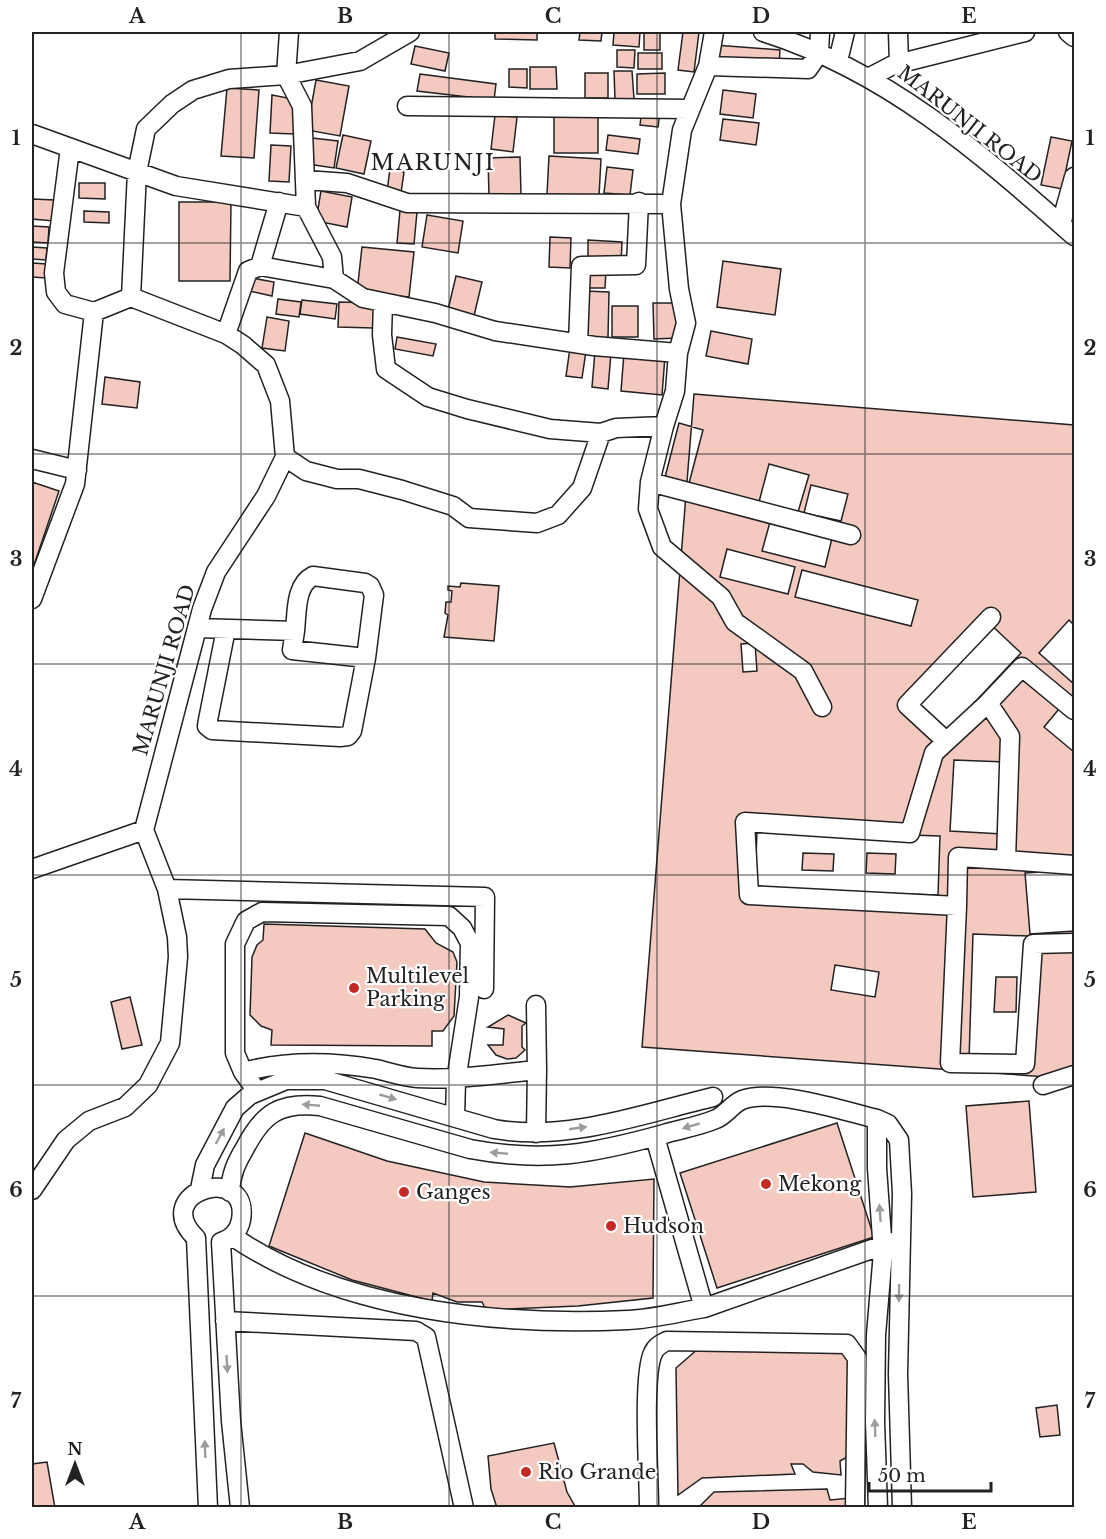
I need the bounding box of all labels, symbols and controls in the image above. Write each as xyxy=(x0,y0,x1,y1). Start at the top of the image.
text: A xyxy=(128,4,146,28)
text: B xyxy=(337,4,353,28)
text: C xyxy=(545,4,561,28)
text: D xyxy=(752,4,770,28)
text: E xyxy=(961,4,977,28)
street label: MARUNJI ROAD xyxy=(893,60,1047,188)
text: 1 xyxy=(12,126,21,150)
text: 1 xyxy=(1086,126,1095,150)
district label: MARUNJI xyxy=(371,149,495,176)
text: 2 xyxy=(9,336,23,360)
text: 2 xyxy=(1083,336,1097,360)
text: 3 xyxy=(10,547,22,571)
text: 3 xyxy=(1084,547,1096,571)
street label: MARUNJI ROAD xyxy=(128,582,200,758)
text: 4 xyxy=(9,757,23,781)
text: 4 xyxy=(1083,757,1097,781)
place label: Multilevel Parking xyxy=(366,964,469,1011)
text: 5 xyxy=(10,968,22,992)
text: 5 xyxy=(1084,968,1096,992)
marker: Multilevel Parking xyxy=(347,981,361,995)
one-way arrow xyxy=(379,1093,397,1103)
one-way arrow xyxy=(301,1101,320,1110)
one-way arrow xyxy=(681,1122,700,1132)
one-way arrow xyxy=(568,1124,587,1133)
one-way arrow xyxy=(215,1127,225,1144)
one-way arrow xyxy=(490,1148,509,1158)
place label: Mekong xyxy=(778,1172,862,1196)
marker: Mekong xyxy=(759,1177,773,1191)
text: 6 xyxy=(9,1178,23,1202)
text: 6 xyxy=(1083,1178,1097,1202)
place label: Ganges xyxy=(416,1180,491,1204)
marker: Ganges xyxy=(397,1185,411,1199)
one-way arrow xyxy=(875,1203,885,1222)
place label: Hudson xyxy=(623,1214,704,1238)
marker: Hudson xyxy=(604,1219,618,1233)
one-way arrow xyxy=(894,1284,904,1303)
one-way arrow xyxy=(223,1354,232,1373)
text: 7 xyxy=(11,1389,22,1413)
text: 7 xyxy=(1085,1389,1096,1413)
one-way arrow xyxy=(870,1419,880,1438)
north arrow xyxy=(45,1434,105,1494)
text: N xyxy=(67,1439,83,1459)
one-way arrow xyxy=(201,1440,210,1459)
scale bar xyxy=(869,1455,990,1493)
place label: Rio Grande xyxy=(538,1460,656,1484)
marker: Rio Grande xyxy=(519,1465,533,1479)
text: 50 m xyxy=(878,1465,926,1487)
text: A xyxy=(128,1510,146,1534)
text: B xyxy=(337,1510,353,1534)
text: C xyxy=(545,1510,561,1534)
text: D xyxy=(752,1510,770,1534)
text: E xyxy=(961,1510,977,1534)

